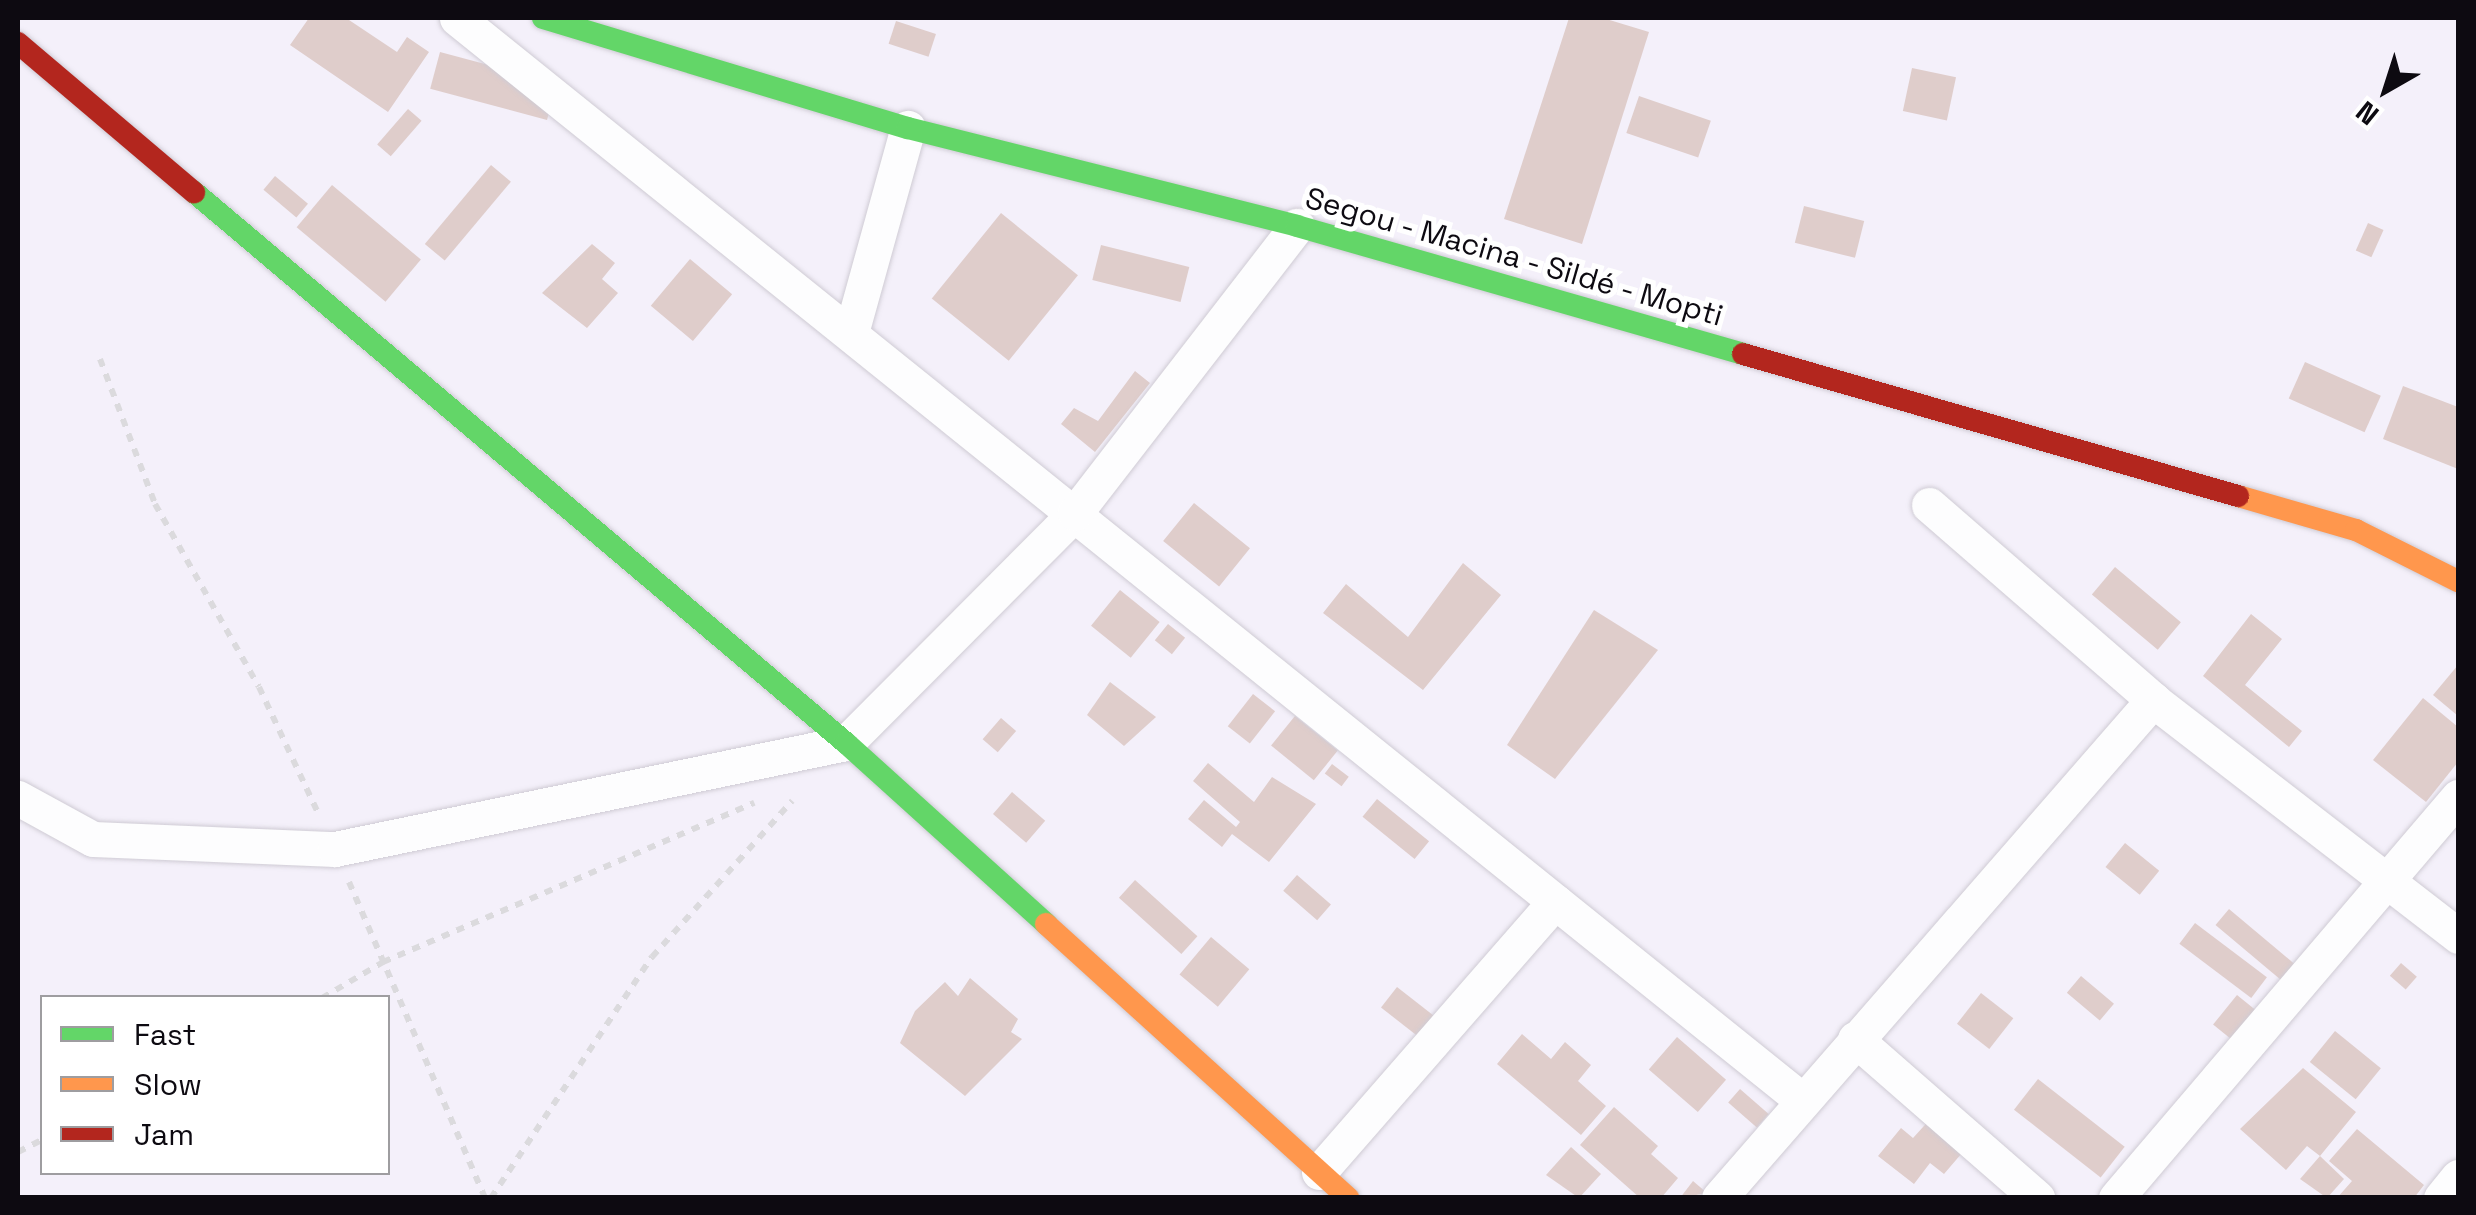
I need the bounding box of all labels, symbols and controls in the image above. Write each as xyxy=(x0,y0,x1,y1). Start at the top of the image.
north arrow xyxy=(2336,40,2436,140)
text: N xyxy=(2349,93,2386,133)
street label: Segou - Macina - Sildé - Mopti xyxy=(1299,179,1729,335)
legend xyxy=(40,995,390,1175)
text: Fast xyxy=(134,1015,196,1054)
text: Slow xyxy=(134,1065,202,1104)
text: Jam xyxy=(134,1115,194,1154)

